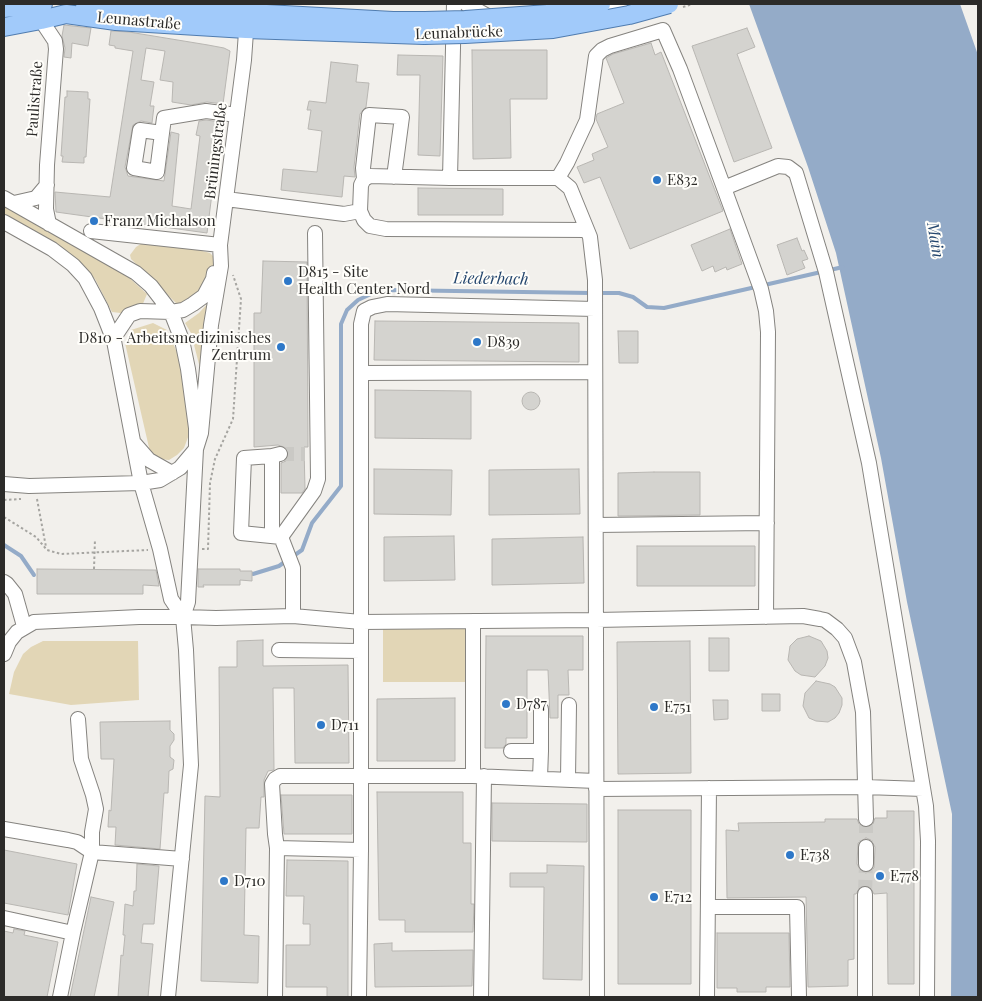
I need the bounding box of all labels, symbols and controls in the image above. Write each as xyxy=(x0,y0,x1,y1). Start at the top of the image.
street label: Leunastraße xyxy=(96,8,182,34)
street label: Leunabrücke xyxy=(415,22,503,44)
street label: Paulistraße xyxy=(23,60,47,138)
street label: Brüningstraße xyxy=(201,102,231,200)
place label: E832 xyxy=(667,171,698,189)
marker: E832 xyxy=(651,174,663,186)
place label: Franz Michalson xyxy=(104,212,216,230)
marker: Franz Michalson xyxy=(88,215,100,227)
water label: Main xyxy=(922,221,948,259)
place label: D815 - Site Health Center Nord xyxy=(298,263,430,298)
water label: Liederbach xyxy=(453,269,529,289)
marker: D815 - Site Health Center Nord xyxy=(282,275,294,287)
place label: D810 - Arbeitsmedizinisches Zentrum xyxy=(79,329,271,364)
place label: D839 xyxy=(487,333,520,351)
marker: D839 xyxy=(471,336,483,348)
marker: D810 - Arbeitsmedizinisches Zentrum xyxy=(275,341,287,353)
place label: D787 xyxy=(516,695,547,713)
marker: D787 xyxy=(500,698,512,710)
place label: E751 xyxy=(664,698,691,716)
marker: E751 xyxy=(648,701,660,713)
place label: D711 xyxy=(331,716,359,734)
marker: D711 xyxy=(315,719,327,731)
place label: E738 xyxy=(800,846,830,864)
marker: E738 xyxy=(784,849,796,861)
place label: E778 xyxy=(890,867,919,885)
marker: E778 xyxy=(874,870,886,882)
place label: D710 xyxy=(234,872,265,890)
marker: D710 xyxy=(218,875,230,887)
place label: E712 xyxy=(664,888,692,906)
marker: E712 xyxy=(648,891,660,903)

